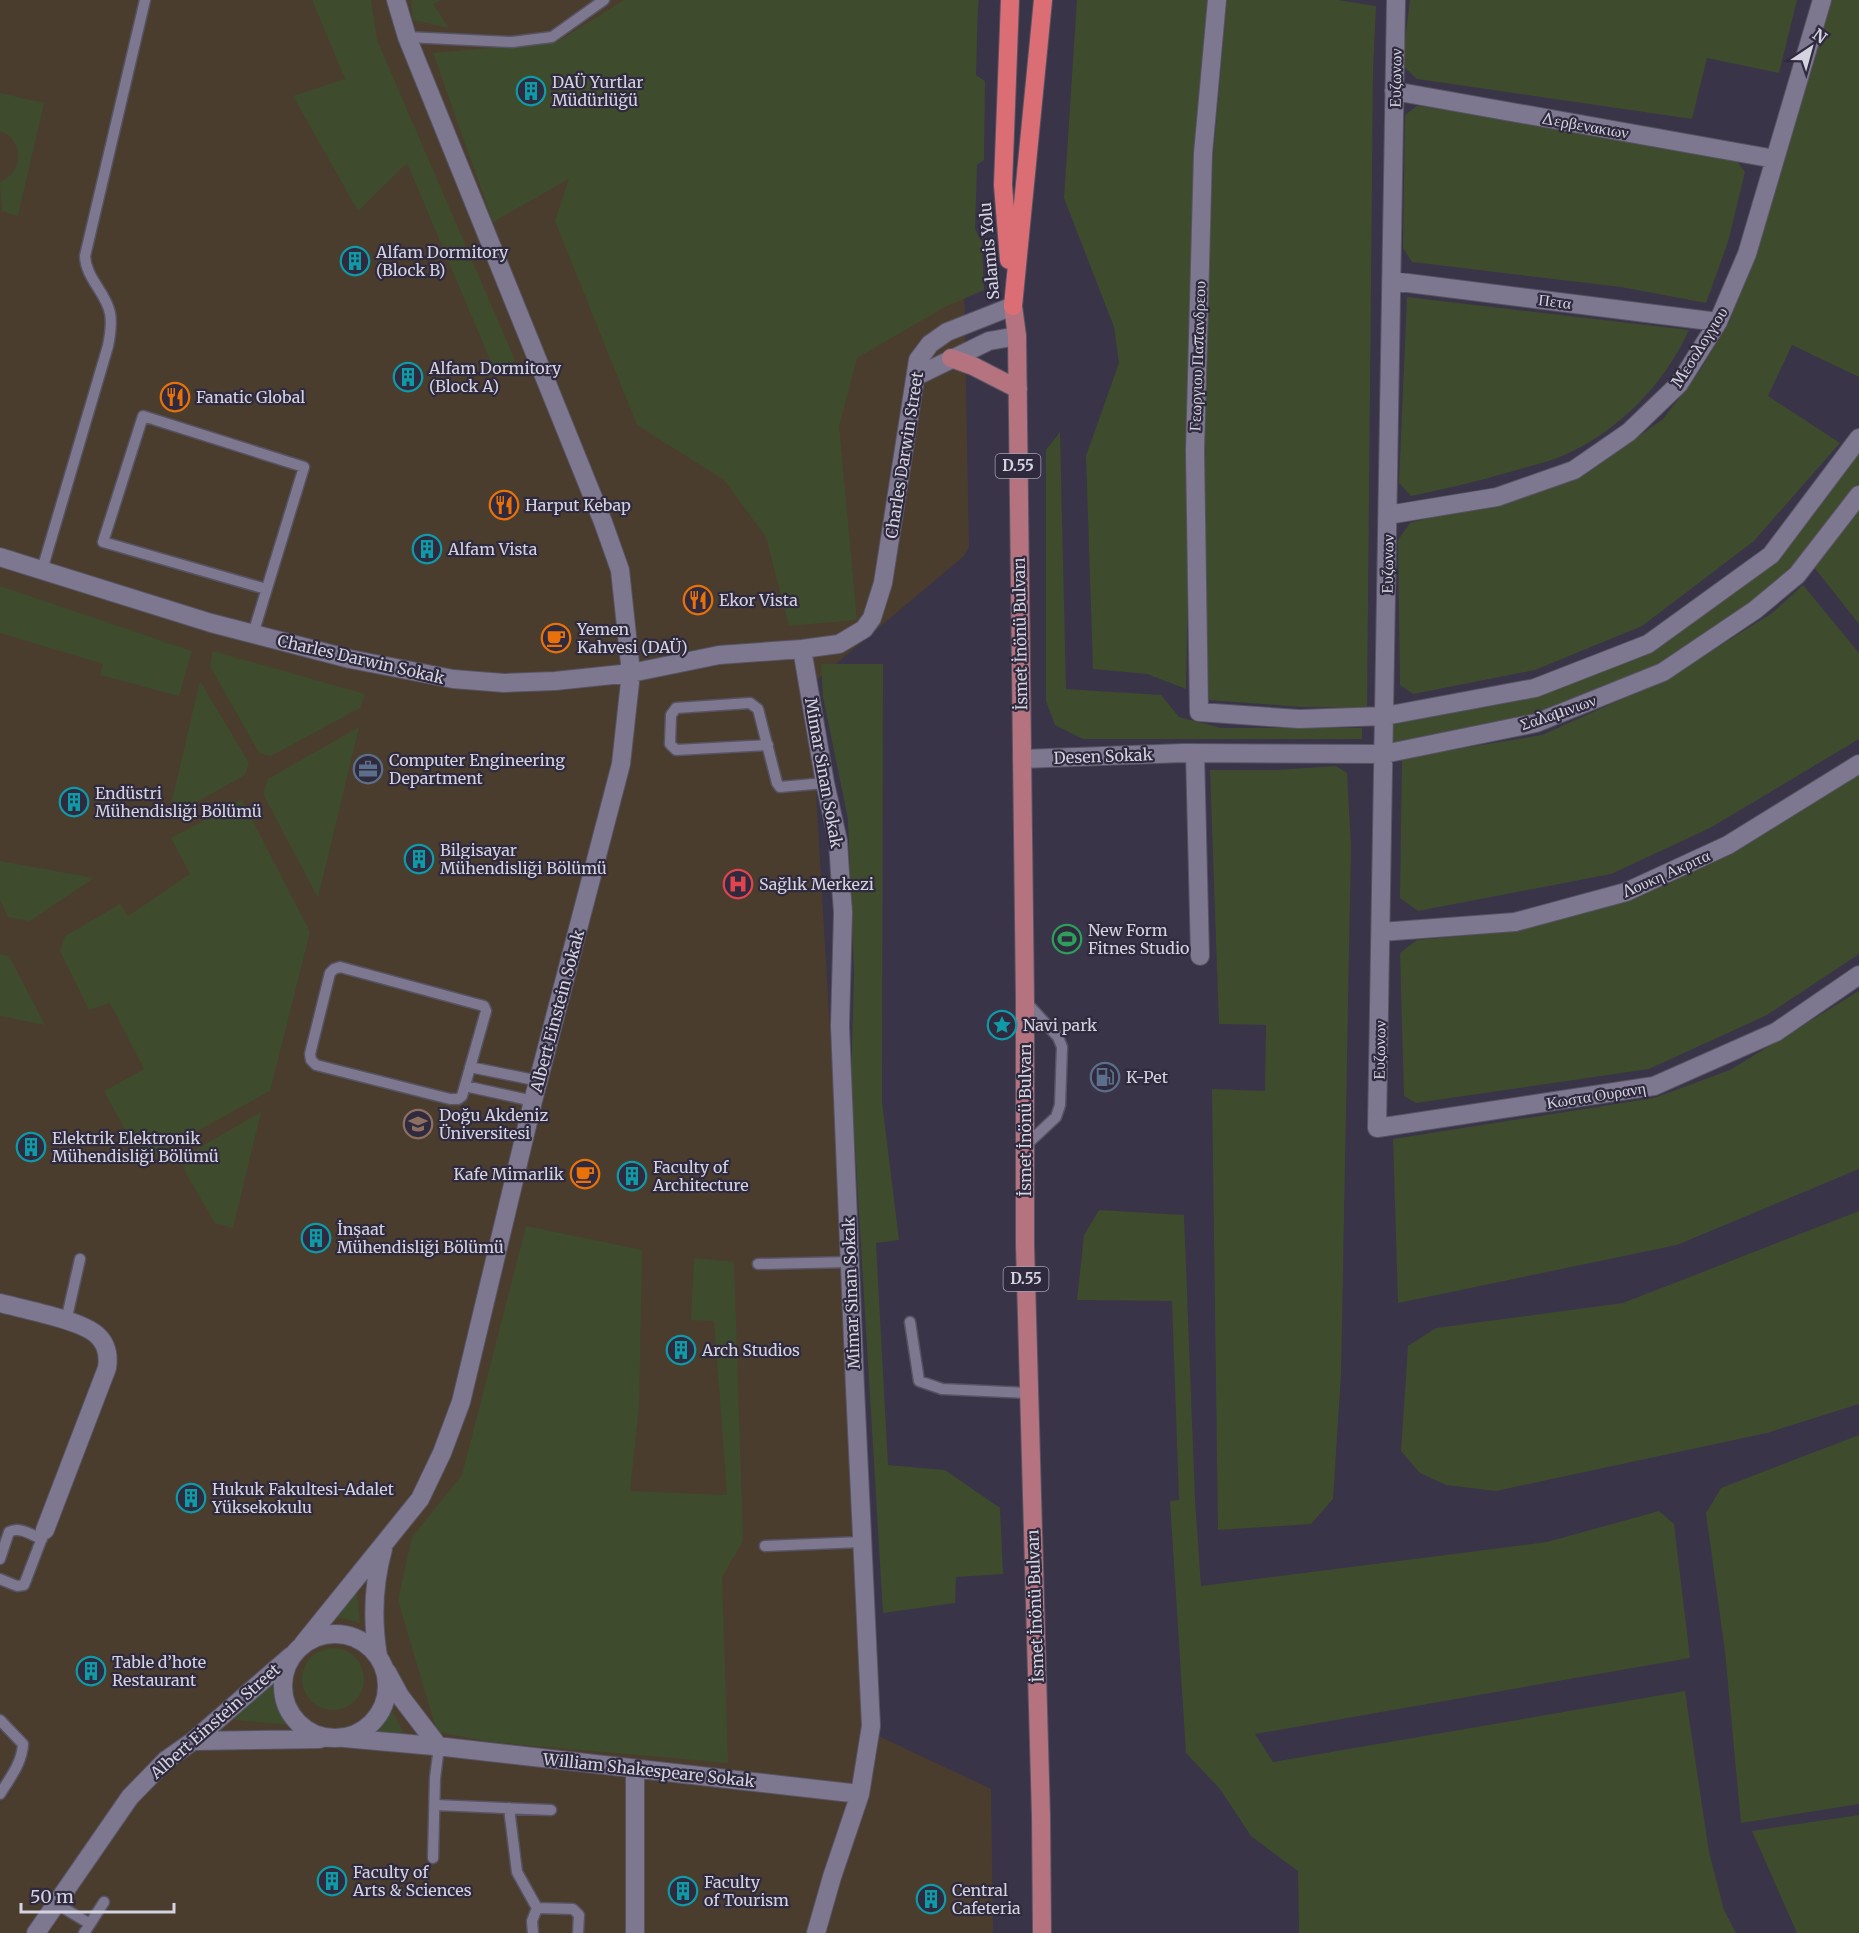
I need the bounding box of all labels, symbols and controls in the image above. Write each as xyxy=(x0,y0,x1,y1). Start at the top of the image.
north arrow xyxy=(1781,18,1841,78)
text: N xyxy=(1809,24,1831,48)
street label: Ευζωνων xyxy=(1384,48,1406,108)
place label: DAÜ Yurtlar Müdürlüğü xyxy=(552,72,643,110)
building icon: DAÜ Yurtlar Müdürlüğü xyxy=(515,75,547,107)
street label: Δερβενακιων xyxy=(1539,107,1631,143)
street label: Salamis Yolu xyxy=(975,201,1003,301)
place label: Alfam Dormitory (Block B) xyxy=(375,242,509,280)
building icon: Alfam Dormitory (Block B) xyxy=(339,245,371,277)
street label: Γεωργιου Παπανδρεου xyxy=(1184,280,1210,432)
street label: Πετα xyxy=(1537,289,1573,313)
street label: Μεσολογγιου xyxy=(1666,303,1732,391)
place label: Alfam Dormitory (Block A) xyxy=(428,358,562,396)
building icon: Alfam Dormitory (Block A) xyxy=(392,361,424,393)
street label: Charles Darwin Street xyxy=(881,369,927,540)
restaurant icon: Fanatic Global xyxy=(159,381,191,413)
place label: Fanatic Global xyxy=(196,387,305,407)
road number: D.55 xyxy=(996,454,1040,478)
restaurant icon: Harput Kebap xyxy=(488,489,520,521)
place label: Harput Kebap xyxy=(525,495,631,515)
building icon: Alfam Vista xyxy=(411,533,443,565)
street label: Ευζωνων xyxy=(1376,534,1398,594)
place label: Alfam Vista xyxy=(447,539,538,559)
street label: İsmet İnönü Bulvarı xyxy=(1009,557,1031,711)
restaurant icon: Ekor Vista xyxy=(682,584,714,616)
place label: Ekor Vista xyxy=(719,590,798,610)
place label: Yemen Kahvesi (DAÜ) xyxy=(576,619,688,657)
cafe icon: Yemen Kahvesi (DAÜ) xyxy=(540,622,572,654)
street label: Charles Darwin Sokak xyxy=(276,630,447,688)
street label: Σαλαμινιων xyxy=(1517,690,1599,734)
street label: Mimar Sinan Sokak xyxy=(801,696,847,850)
street label: Desen Sokak xyxy=(1053,744,1154,768)
place label: Computer Engineering Department xyxy=(389,750,565,788)
office icon: Computer Engineering Department xyxy=(352,753,384,785)
place label: Endüstri Mühendisliği Bölümü xyxy=(95,783,262,821)
building icon: Endüstri Mühendisliği Bölümü xyxy=(58,786,90,818)
place label: Bilgisayar Mühendisliği Bölümü xyxy=(440,840,607,878)
building icon: Bilgisayar Mühendisliği Bölümü xyxy=(403,843,435,875)
street label: Λουκη Ακριτα xyxy=(1618,845,1713,902)
hospital icon: Sağlık Merkezi xyxy=(722,868,754,900)
place label: Sağlık Merkezi xyxy=(759,874,874,894)
place label: New Form Fitnes Studio xyxy=(1088,920,1189,958)
sports icon: New Form Fitnes Studio xyxy=(1051,923,1083,955)
street label: Albert Einstein Sokak xyxy=(525,927,589,1095)
place icon: Navi park xyxy=(986,1009,1018,1041)
place label: Navi park xyxy=(1023,1015,1098,1035)
street label: Ευζωνων xyxy=(1368,1020,1390,1080)
street label: İsmet İnönü Bulvarı xyxy=(1015,1044,1035,1196)
fuel station icon: K-Pet xyxy=(1089,1061,1121,1093)
place label: K-Pet xyxy=(1126,1067,1169,1087)
street label: Κωστα Ουρανη xyxy=(1545,1077,1647,1113)
place label: Doğu Akdeniz Üniversitesi xyxy=(439,1105,548,1143)
school or university icon: Doğu Akdeniz Üniversitesi xyxy=(402,1108,434,1140)
place label: Elektrik Elektronik Mühendisliği Bölümü xyxy=(52,1128,219,1166)
building icon: Elektrik Elektronik Mühendisliği Bölümü xyxy=(15,1131,47,1163)
place label: Faculty of Architecture xyxy=(652,1157,749,1195)
cafe icon: Kafe Mimarlik xyxy=(569,1158,601,1190)
building icon: Faculty of Architecture xyxy=(616,1160,648,1192)
place label: Kafe Mimarlik xyxy=(453,1164,565,1184)
street label: Mimar Sinan Sokak xyxy=(838,1216,864,1369)
place label: İnşaat Mühendisliği Bölümü xyxy=(337,1219,504,1257)
building icon: İnşaat Mühendisliği Bölümü xyxy=(300,1222,332,1254)
road number: D.55 xyxy=(1004,1267,1048,1291)
building icon: Arch Studios xyxy=(665,1334,697,1366)
place label: Arch Studios xyxy=(701,1340,800,1360)
place label: Hukuk Fakultesi-Adalet Yüksekokulu xyxy=(211,1479,395,1517)
building icon: Hukuk Fakultesi-Adalet Yüksekokulu xyxy=(175,1482,207,1514)
street label: İsmet İnönü Bulvarı xyxy=(1022,1529,1048,1683)
place label: Table d’hote Restaurant xyxy=(112,1652,206,1690)
building icon: Table d’hote Restaurant xyxy=(75,1655,107,1687)
street label: Albert Einstein Street xyxy=(145,1659,285,1783)
street label: William Shakespeare Sokak xyxy=(541,1749,757,1791)
place label: Faculty of Arts & Sciences xyxy=(352,1862,472,1900)
building icon: Faculty of Arts & Sciences xyxy=(316,1865,348,1897)
place label: Faculty of Tourism xyxy=(704,1872,789,1910)
building icon: Faculty of Tourism xyxy=(667,1875,699,1907)
scale bar xyxy=(21,1876,174,1914)
place label: Central Cafeteria xyxy=(952,1880,1021,1918)
building icon: Central Cafeteria xyxy=(915,1883,947,1915)
text: 50 m xyxy=(30,1885,74,1908)

